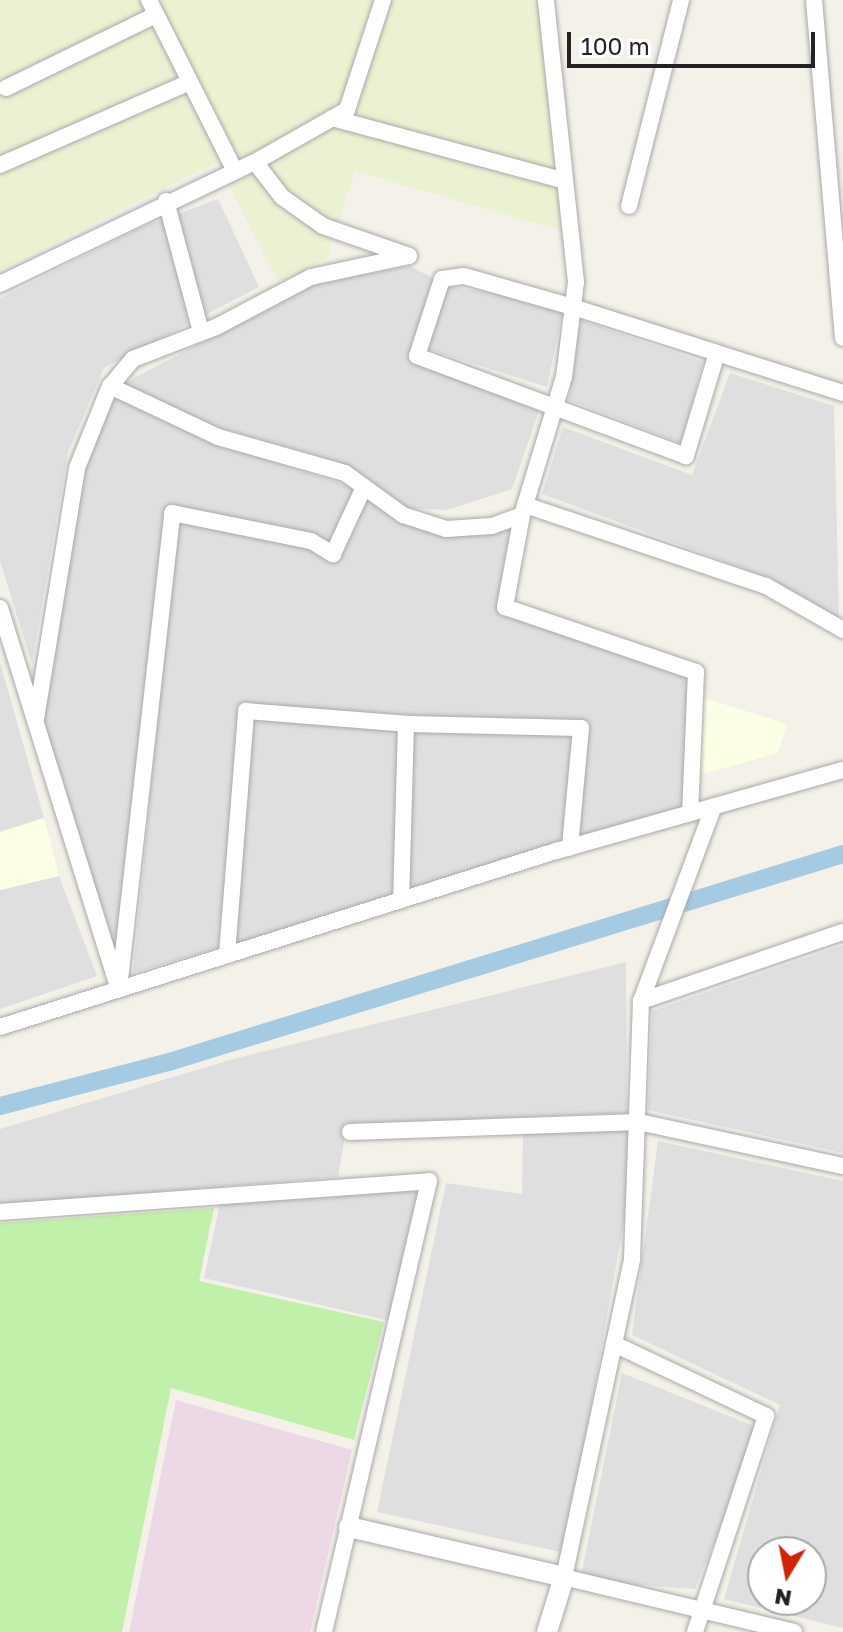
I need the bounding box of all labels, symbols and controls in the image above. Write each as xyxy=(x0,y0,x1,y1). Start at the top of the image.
scale bar xyxy=(571,16,819,66)
text: 100 m xyxy=(581,31,650,60)
north arrow xyxy=(747,1536,827,1616)
text: N xyxy=(773,1583,794,1613)

